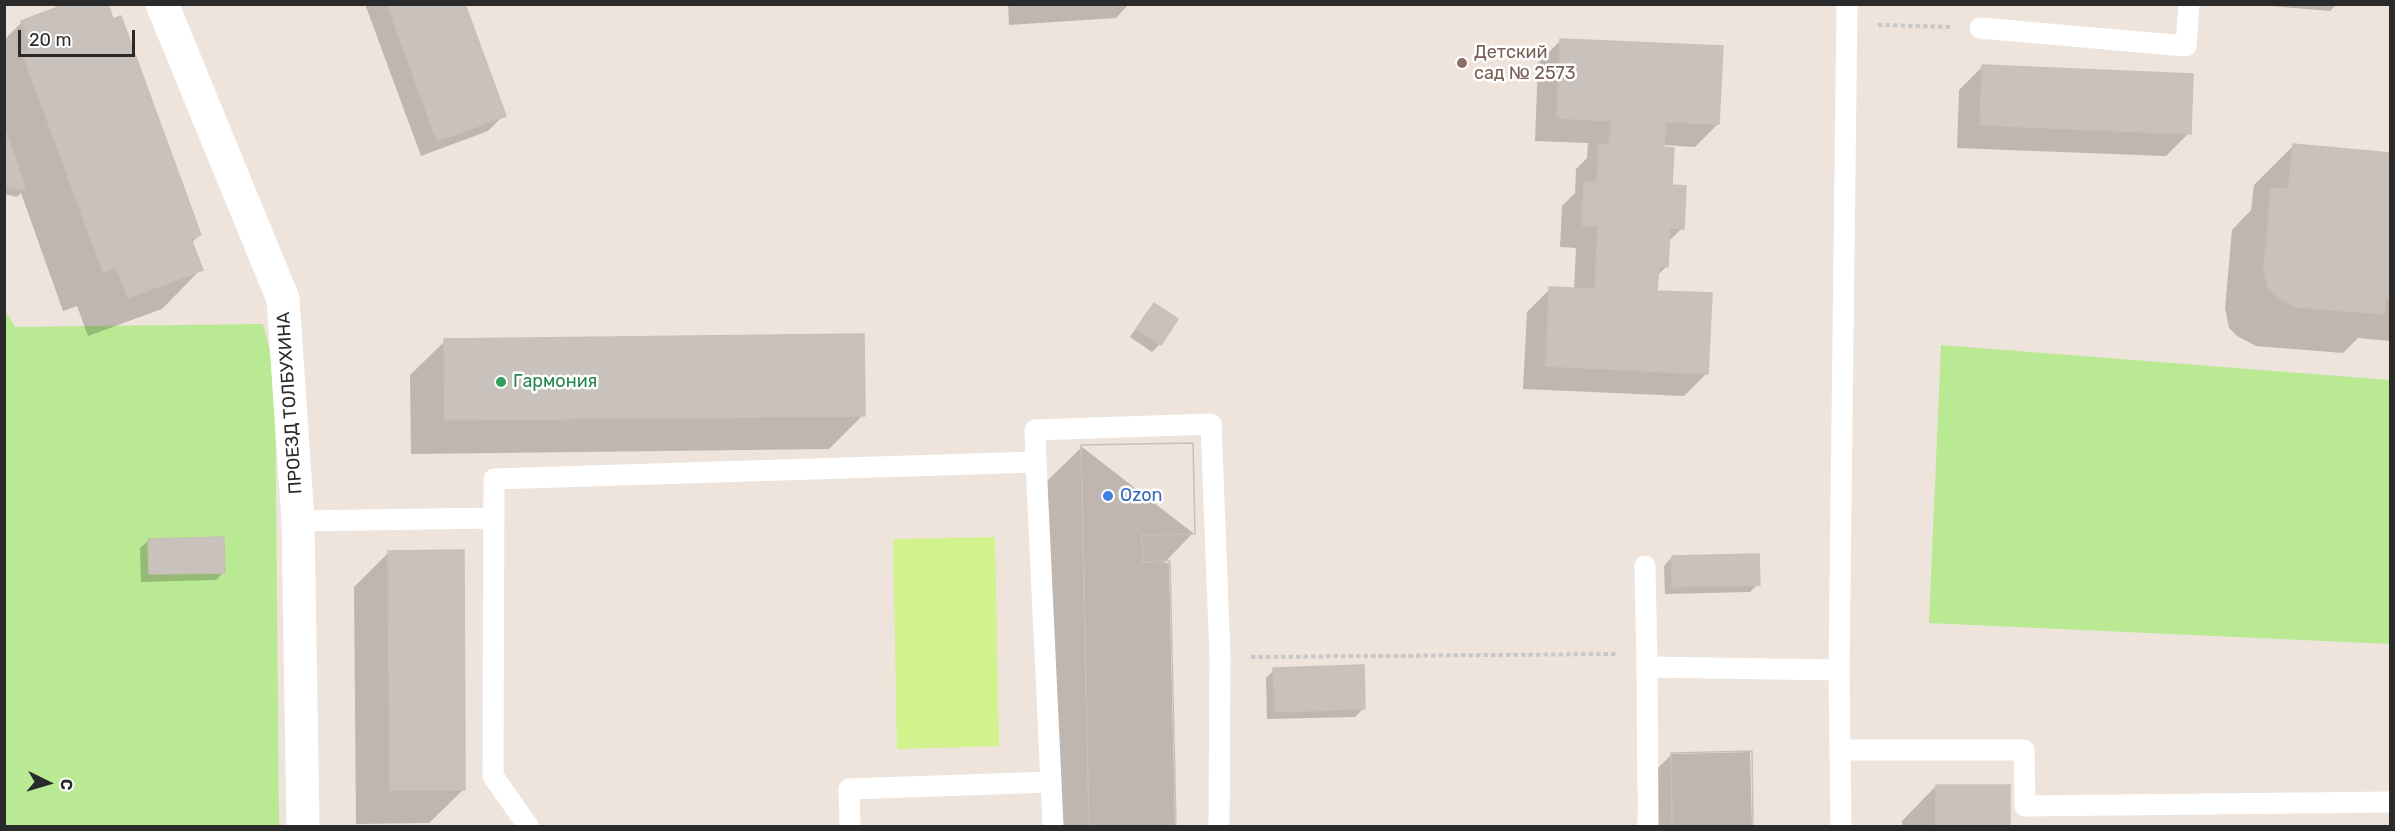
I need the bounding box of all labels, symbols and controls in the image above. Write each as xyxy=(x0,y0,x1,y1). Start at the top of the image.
scale bar xyxy=(21,18,138,56)
text: 20 m xyxy=(29,29,71,51)
place label: Детский сад № 2573 xyxy=(1474,42,1576,84)
marker: Детский сад № 2573 xyxy=(1455,56,1469,70)
street label: ПРОЕЗД ТОЛБУХИНА xyxy=(273,311,307,495)
place label: Гармония xyxy=(513,371,597,393)
marker: Гармония xyxy=(494,375,508,389)
place label: Ozon xyxy=(1120,485,1162,507)
marker: Ozon xyxy=(1101,489,1115,503)
north arrow xyxy=(18,753,78,813)
text: С xyxy=(56,778,76,791)

